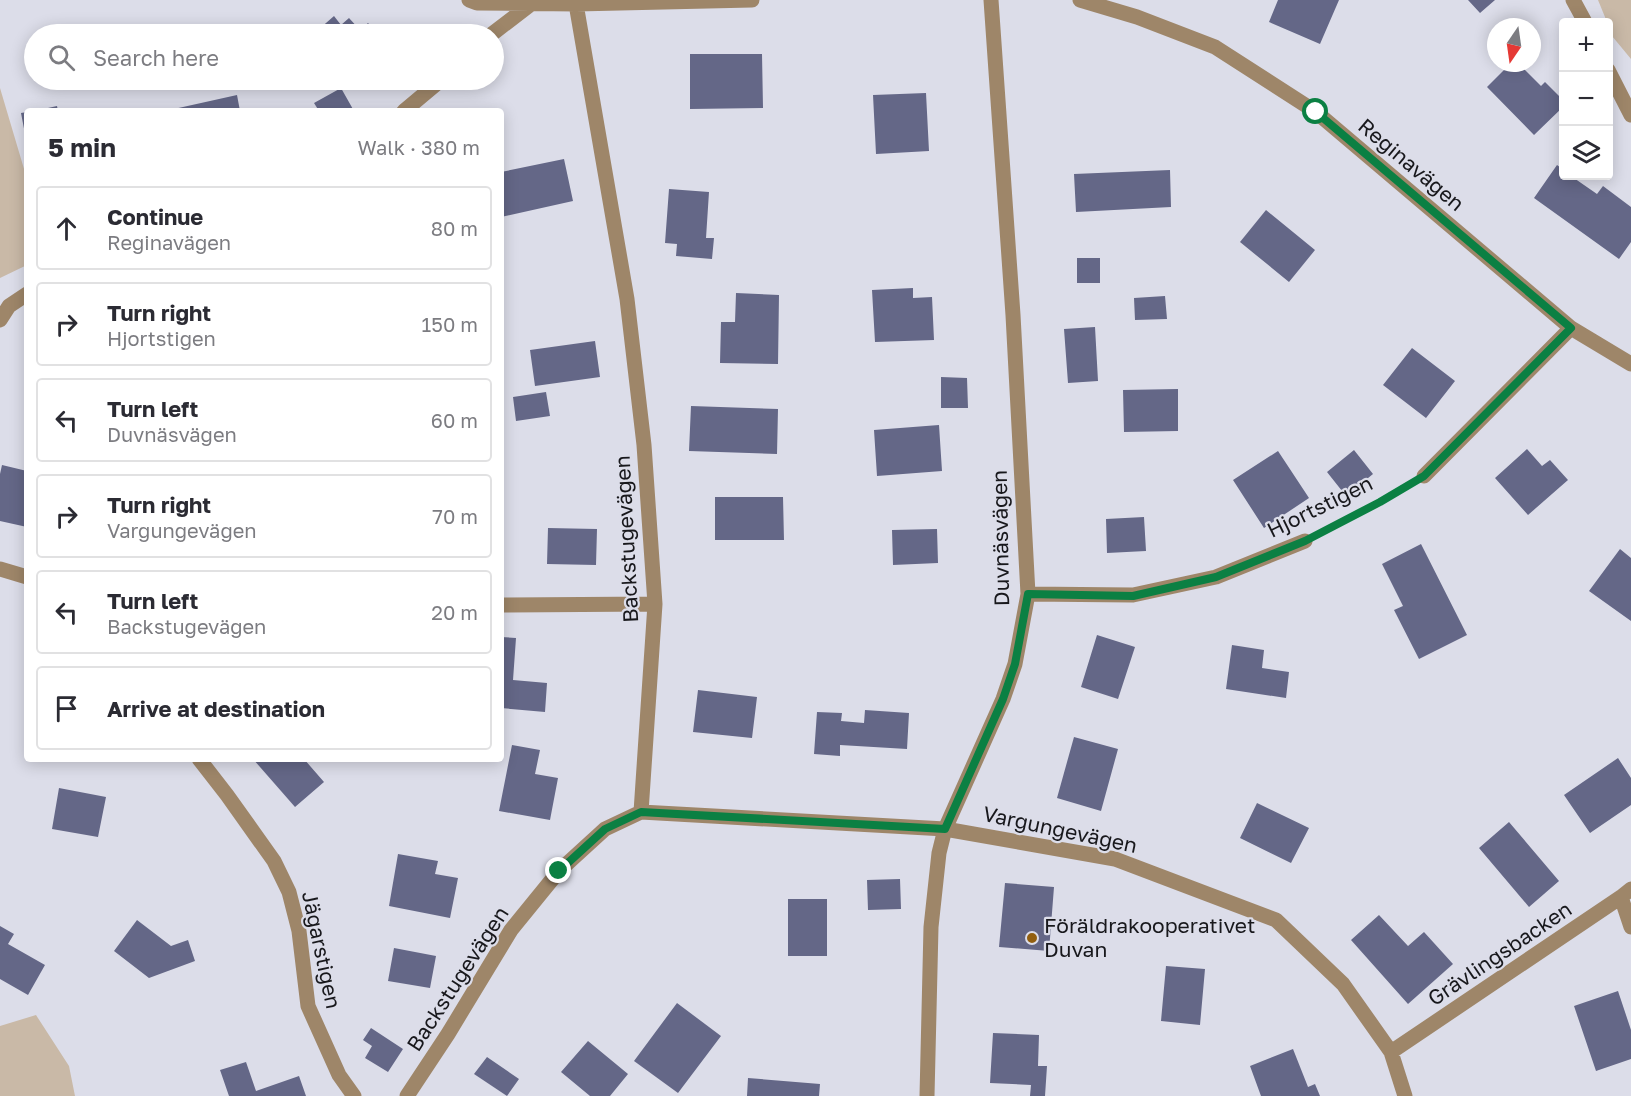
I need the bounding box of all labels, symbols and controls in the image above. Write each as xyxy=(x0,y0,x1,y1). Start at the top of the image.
north arrow xyxy=(1487,18,1541,72)
map controls xyxy=(1559,18,1613,180)
button: + xyxy=(1559,18,1613,72)
search box xyxy=(24,24,504,90)
icon: search xyxy=(45,41,78,74)
text: Search here xyxy=(93,44,219,71)
button: − xyxy=(1559,72,1613,126)
route start xyxy=(1302,98,1328,124)
street label: Reginavägen xyxy=(1353,112,1470,216)
button: layers xyxy=(1559,126,1613,180)
text: 5 min xyxy=(48,132,116,163)
text: Walk · 380 m xyxy=(358,135,480,159)
text: Continue xyxy=(107,203,203,230)
icon: ahead xyxy=(50,212,83,245)
text: 80 m xyxy=(431,216,478,240)
text: Reginavägen xyxy=(107,230,231,254)
text: Turn right xyxy=(107,299,211,326)
icon: right xyxy=(50,308,83,341)
text: 150 m xyxy=(422,312,478,336)
text: Hjortstigen xyxy=(107,326,216,350)
text: Turn left xyxy=(107,395,198,422)
icon: left xyxy=(50,404,83,437)
text: 60 m xyxy=(431,408,478,432)
text: Duvnäsvägen xyxy=(107,422,237,446)
street label: Backstugevägen xyxy=(609,455,643,623)
street label: Hjortstigen xyxy=(1262,469,1377,543)
street label: Duvnäsvägen xyxy=(986,470,1014,606)
text: Turn right xyxy=(107,491,211,518)
icon: right xyxy=(50,500,83,533)
text: 70 m xyxy=(432,504,478,528)
text: Vargungevägen xyxy=(107,518,257,542)
text: Turn left xyxy=(107,587,198,614)
icon: left xyxy=(50,596,83,629)
text: 20 m xyxy=(431,600,478,624)
text: Backstugevägen xyxy=(107,614,266,638)
icon: arrive xyxy=(50,692,83,725)
text: Arrive at destination xyxy=(107,695,325,722)
street label: Vargungevägen xyxy=(981,800,1140,858)
route end xyxy=(545,857,571,883)
street label: Jägarstigen xyxy=(297,889,347,1011)
street label: Grävlingsbacken xyxy=(1423,895,1576,1011)
street label: Backstugevägen xyxy=(401,901,514,1056)
place label: Föräldrakooperativet Duvan xyxy=(1044,912,1255,962)
marker: Föräldrakooperativet Duvan xyxy=(1025,931,1039,945)

